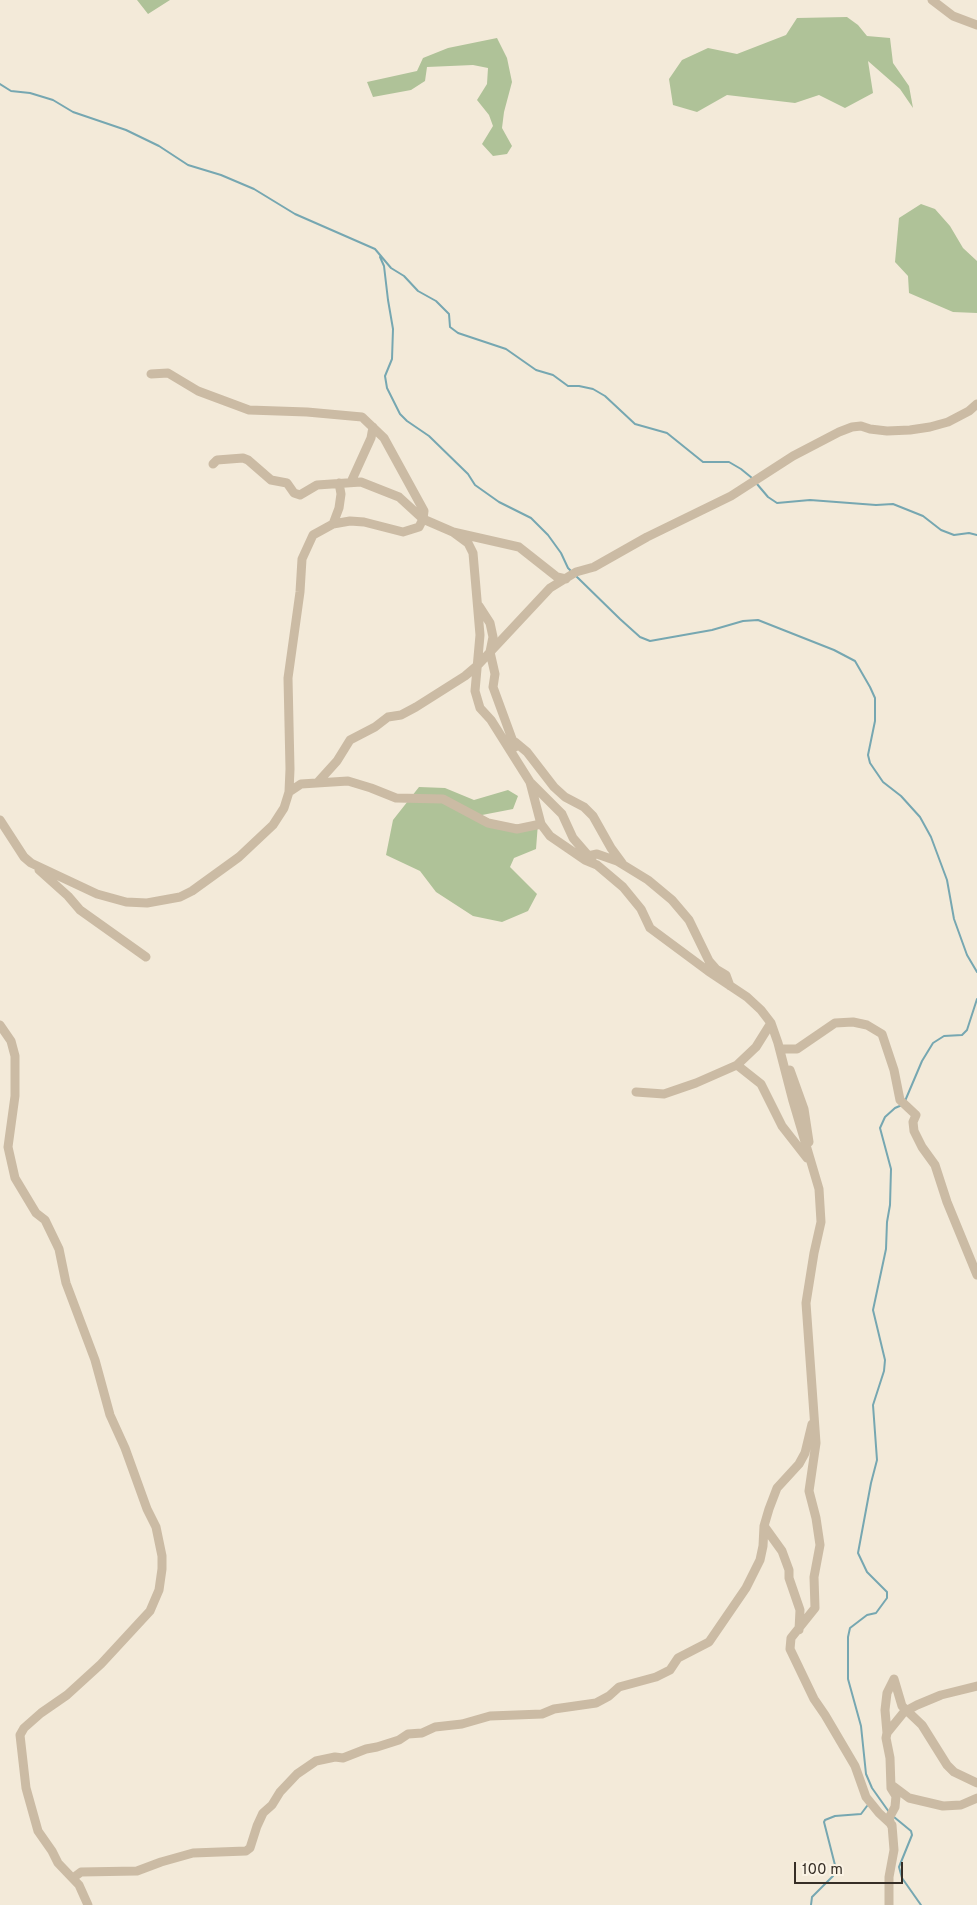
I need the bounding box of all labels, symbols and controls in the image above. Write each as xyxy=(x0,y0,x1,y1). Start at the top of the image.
scale bar xyxy=(797,1852,906,1884)
text: 100 m xyxy=(802,1861,843,1880)

